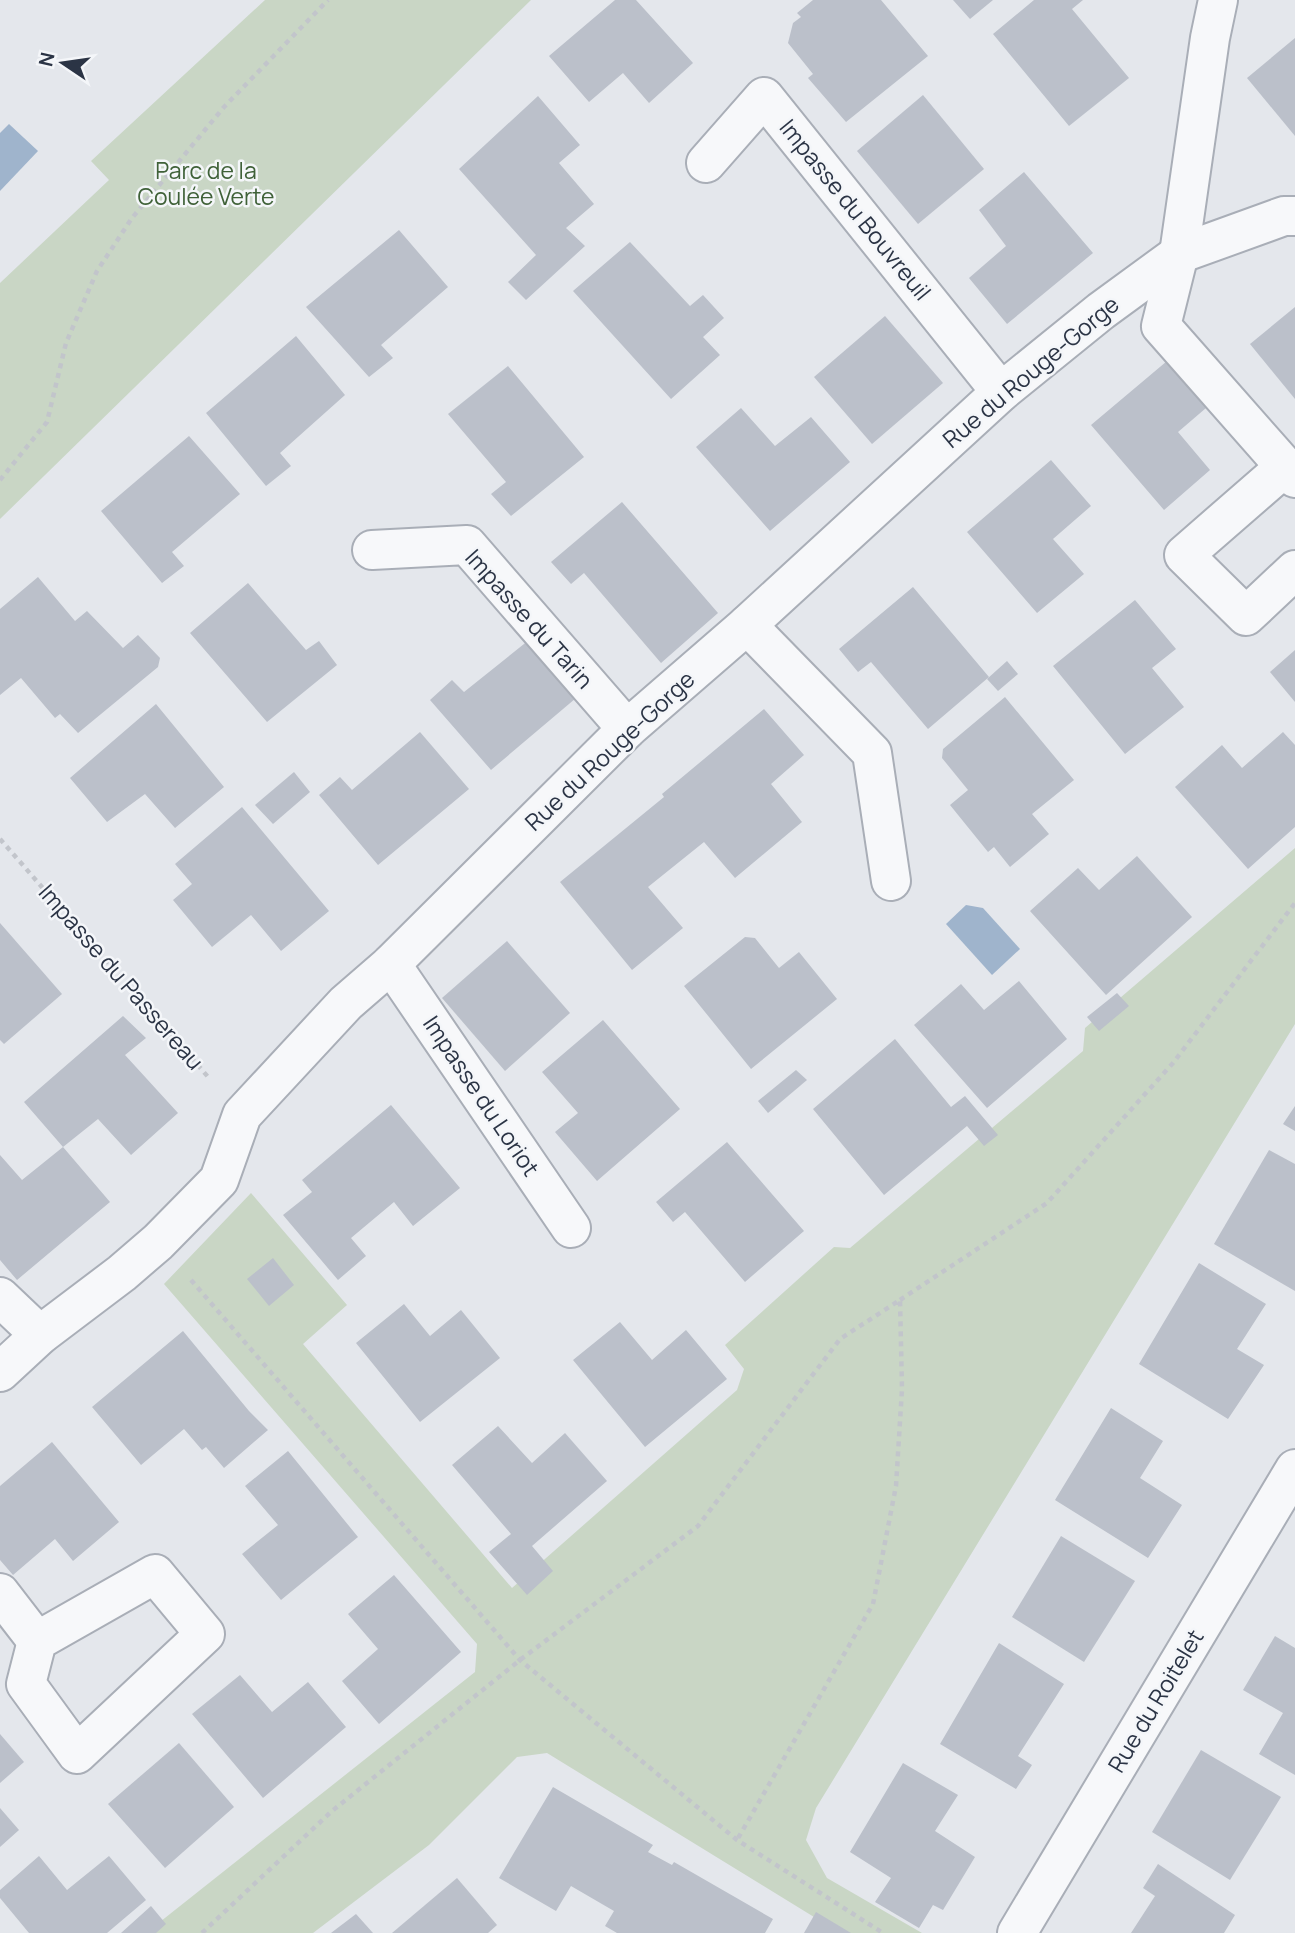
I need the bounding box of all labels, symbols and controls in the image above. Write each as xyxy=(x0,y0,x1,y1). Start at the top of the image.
north arrow xyxy=(28,28,98,98)
text: N xyxy=(32,50,61,69)
street label: Impasse du Bouvreuil xyxy=(773,112,939,307)
park label: Parc de la Coulée Verte xyxy=(137,154,275,212)
street label: Rue du Rouge-Gorge xyxy=(935,288,1125,455)
street label: Impasse du Tarin xyxy=(458,542,601,695)
street label: Rue du Rouge-Gorge xyxy=(517,663,701,837)
street label: Impasse du Passereau xyxy=(32,876,212,1076)
street label: Impasse du Loriot xyxy=(416,1009,547,1182)
street label: Rue du Roitelet xyxy=(1100,1623,1211,1778)

